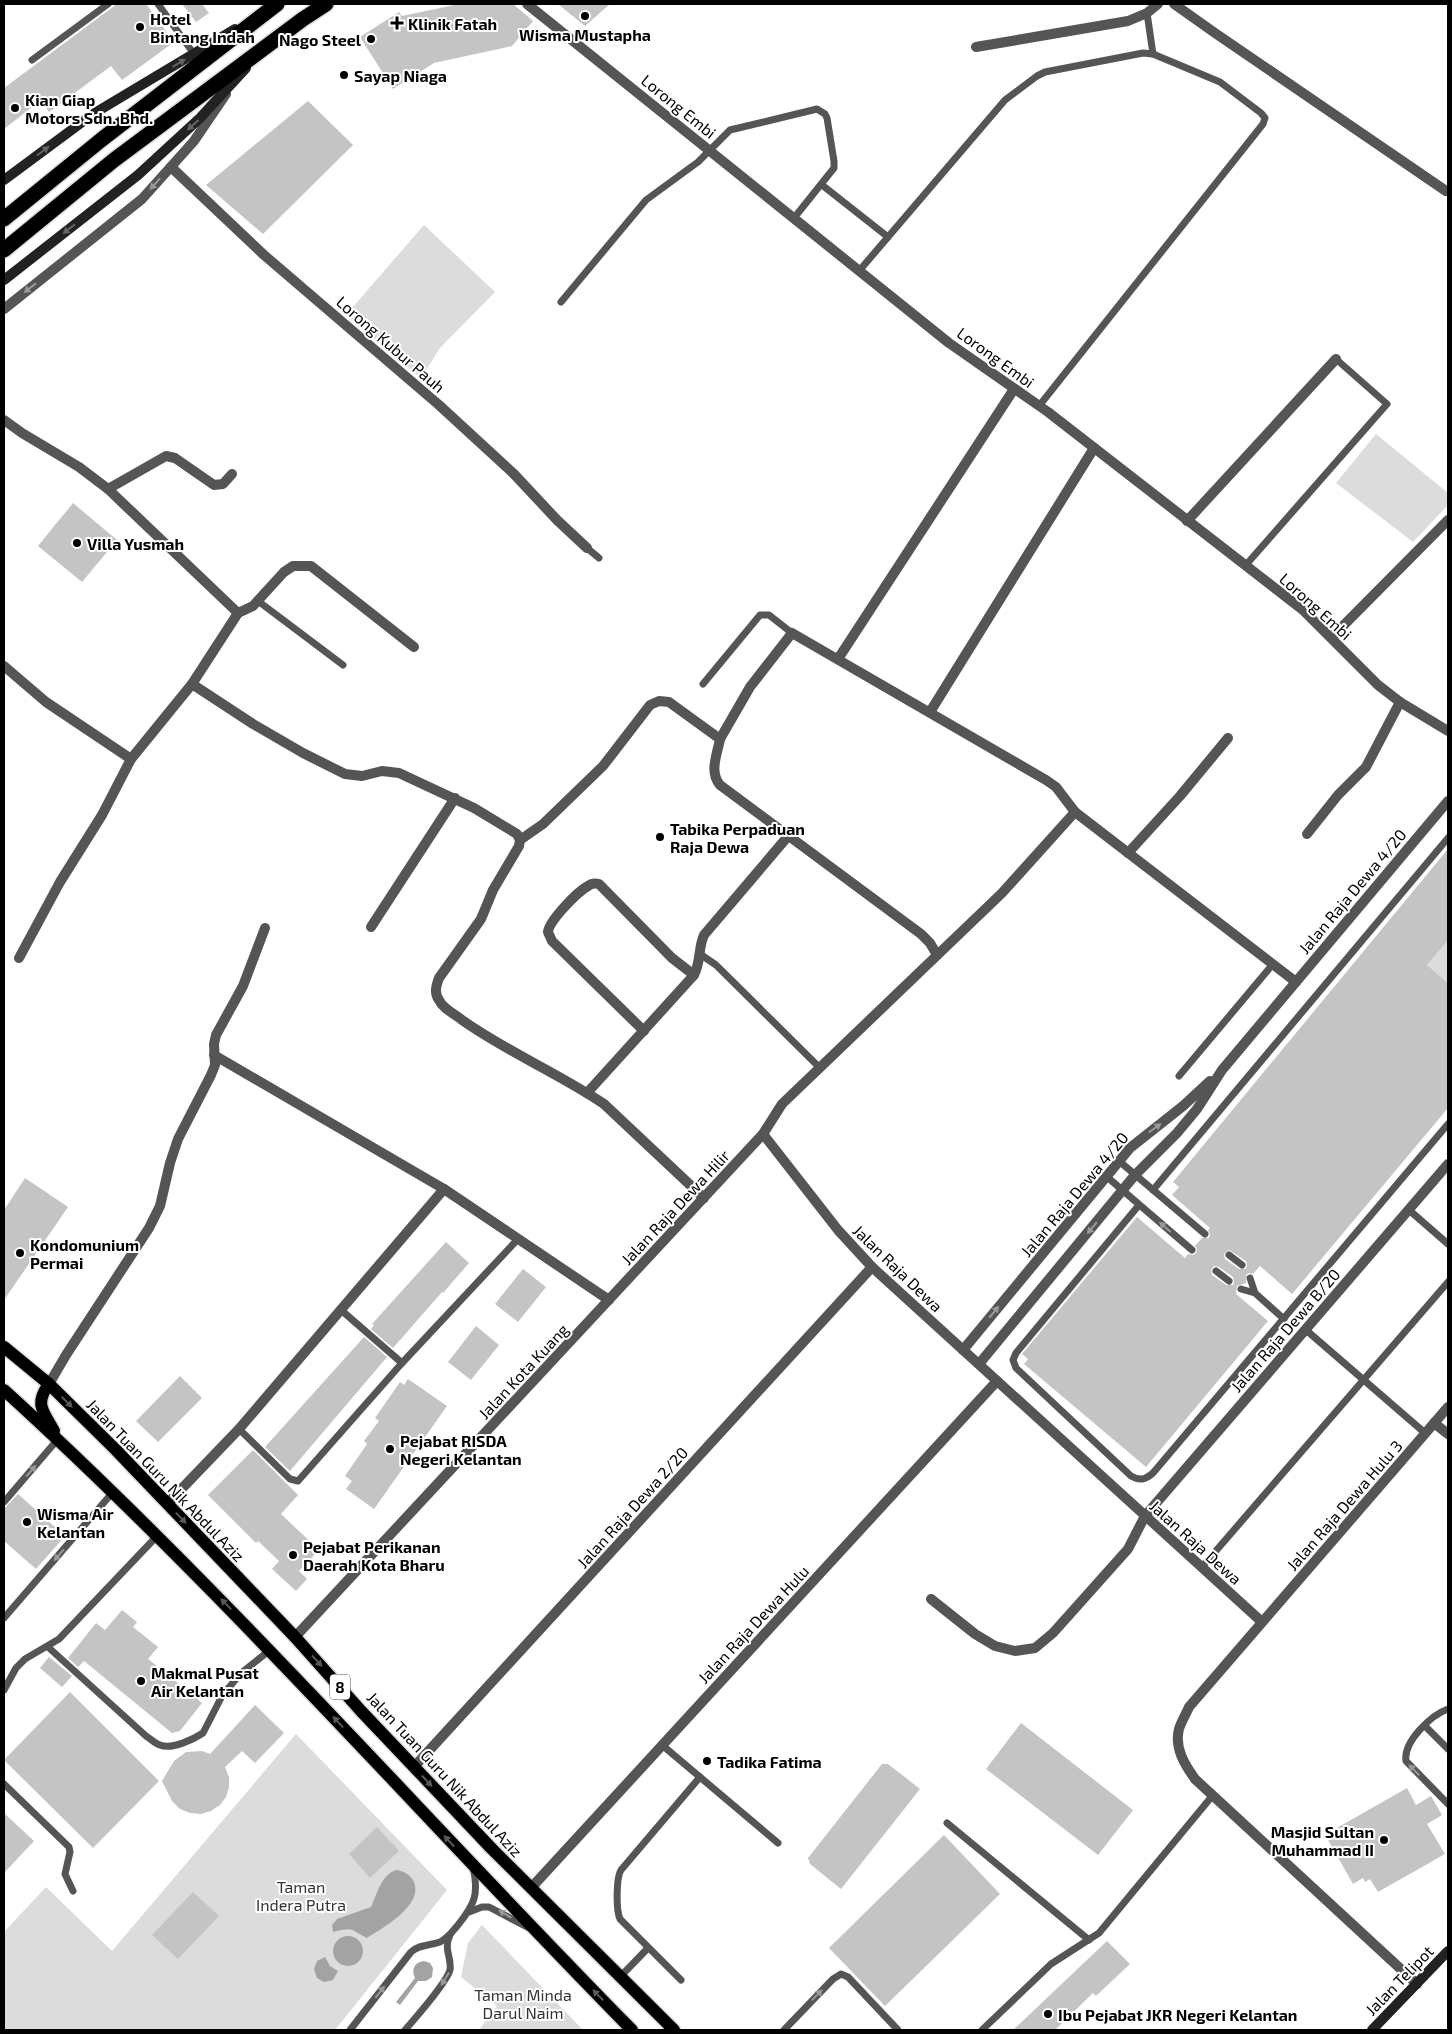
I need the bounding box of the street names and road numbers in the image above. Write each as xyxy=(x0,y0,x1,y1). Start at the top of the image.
street label: Lorong Embi xyxy=(638,70,720,142)
street label: Lorong Kubur Pauh xyxy=(333,292,449,396)
street label: Lorong Embi xyxy=(954,323,1038,391)
street label: Lorong Embi xyxy=(1276,569,1356,643)
street label: Jalan Raja Dewa 4/20 xyxy=(1294,825,1411,958)
street label: Jalan Raja Dewa 4/20 xyxy=(1016,1128,1133,1261)
street label: Jalan Raja Dewa Hilir xyxy=(617,1145,734,1269)
street label: Jalan Raja Dewa xyxy=(849,1221,947,1316)
street label: Jalan Raja Dewa B/20 xyxy=(1226,1265,1344,1396)
street label: Jalan Kota Kuang xyxy=(474,1320,572,1422)
street label: Jalan Tuan Guru Nik Abdul Aziz xyxy=(83,1395,249,1565)
street label: Jalan Raja Dewa Hulu 3 xyxy=(1282,1436,1407,1575)
street label: Jalan Raja Dewa 2/20 xyxy=(573,1443,692,1572)
street label: Jalan Raja Dewa xyxy=(1146,1496,1246,1589)
street label: Jalan Raja Dewa Hulu xyxy=(694,1561,813,1687)
road number: 8 xyxy=(330,1674,350,1700)
street label: Jalan Tuan Guru Nik Abdul Aziz xyxy=(363,1688,527,1860)
street label: Jalan Telipot xyxy=(1361,1941,1437,2019)

